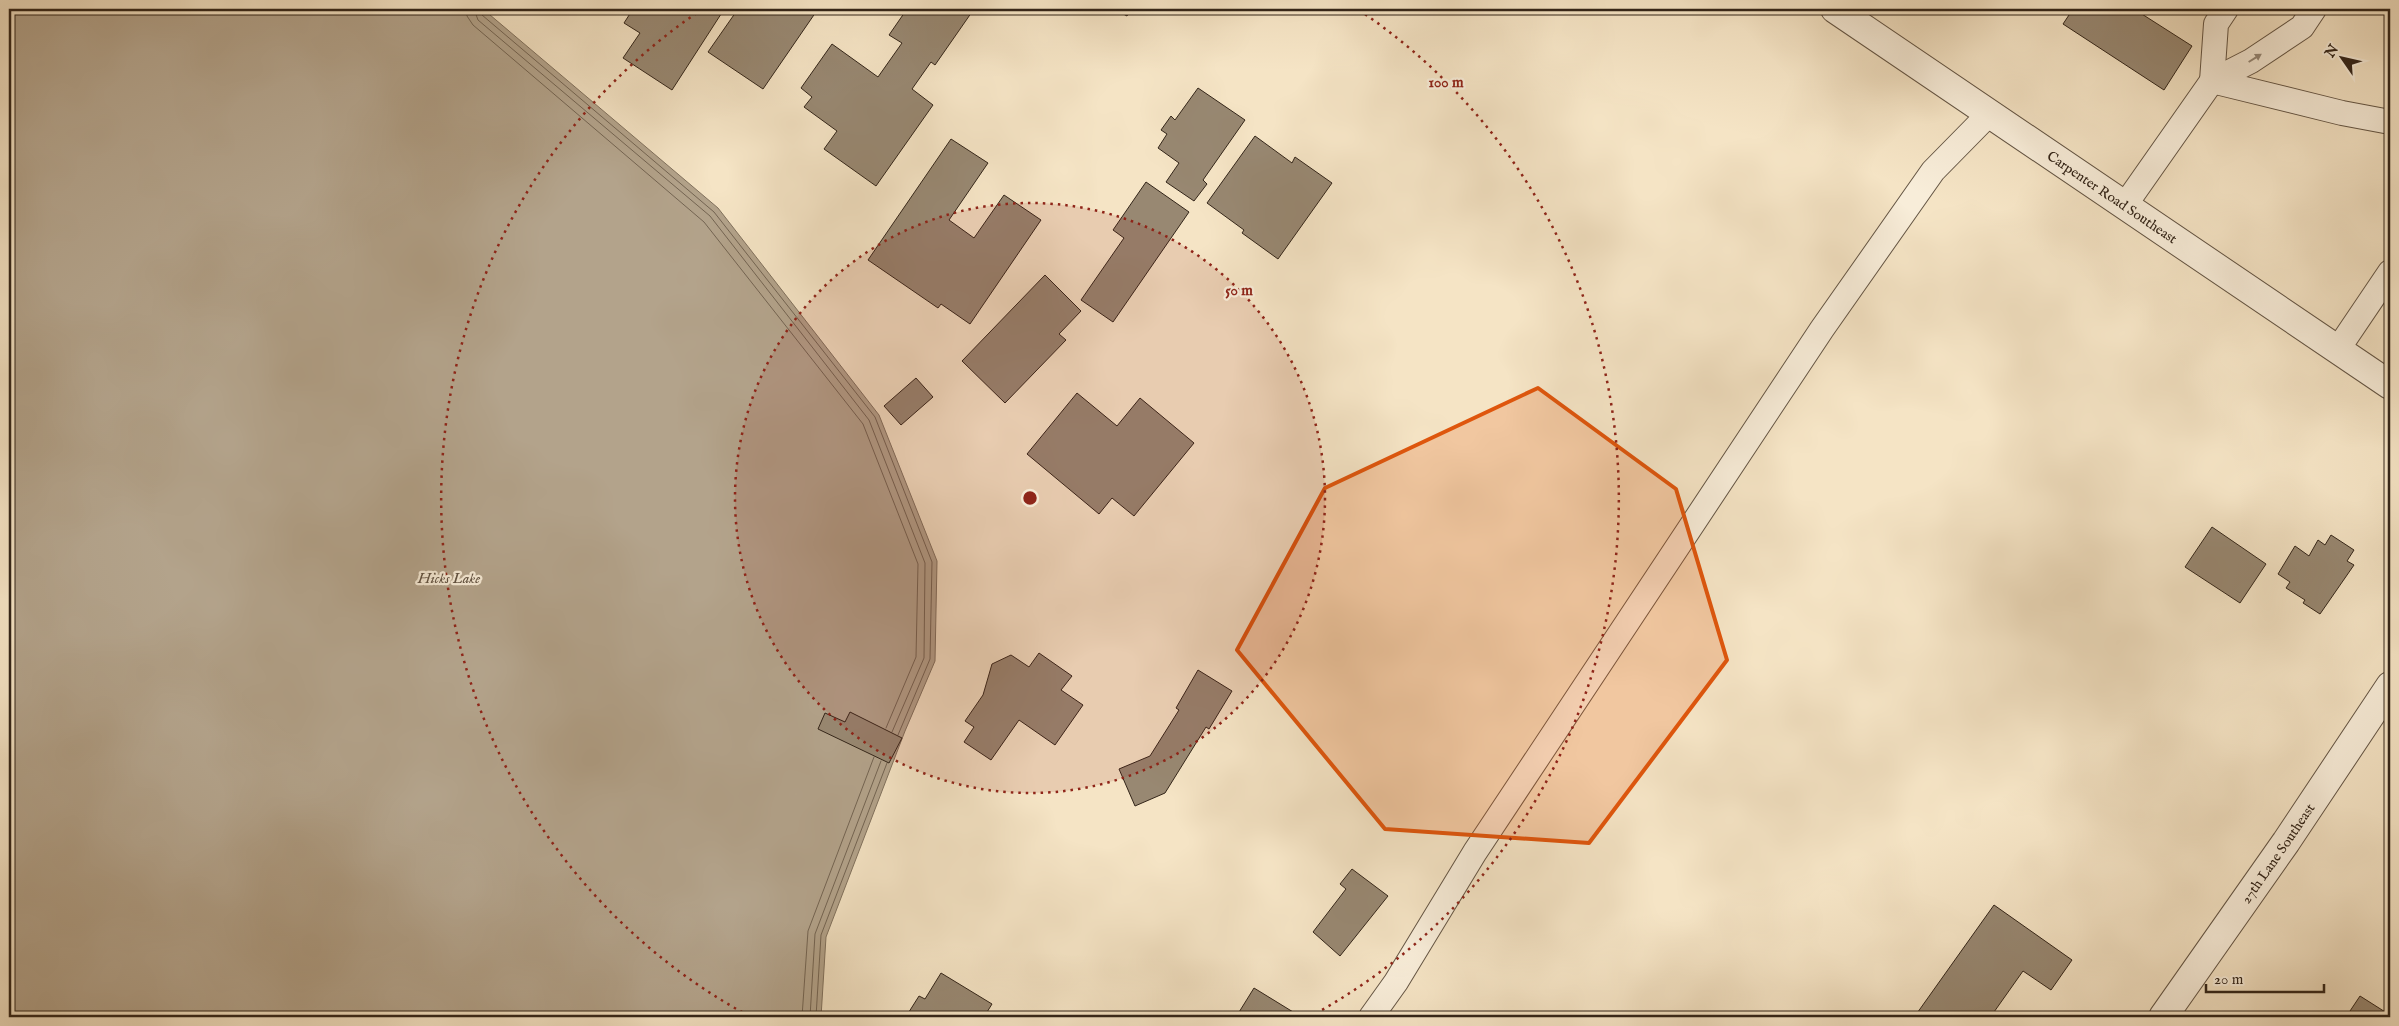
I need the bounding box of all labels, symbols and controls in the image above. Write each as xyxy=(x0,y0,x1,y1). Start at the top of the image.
north arrow xyxy=(2316,32,2366,82)
text: N xyxy=(2321,41,2343,62)
one-way arrow xyxy=(2248,53,2262,62)
text: 100 m xyxy=(1428,73,1464,92)
street label: Carpenter Road Southeast xyxy=(2043,147,2180,248)
text: 50 m xyxy=(1225,281,1253,300)
centre of rings xyxy=(1021,489,1039,507)
water label: Hicks Lake xyxy=(417,569,480,588)
street label: 27th Lane Southeast xyxy=(2238,800,2319,907)
scale bar xyxy=(2206,961,2324,993)
text: 20 m xyxy=(2214,970,2244,989)

